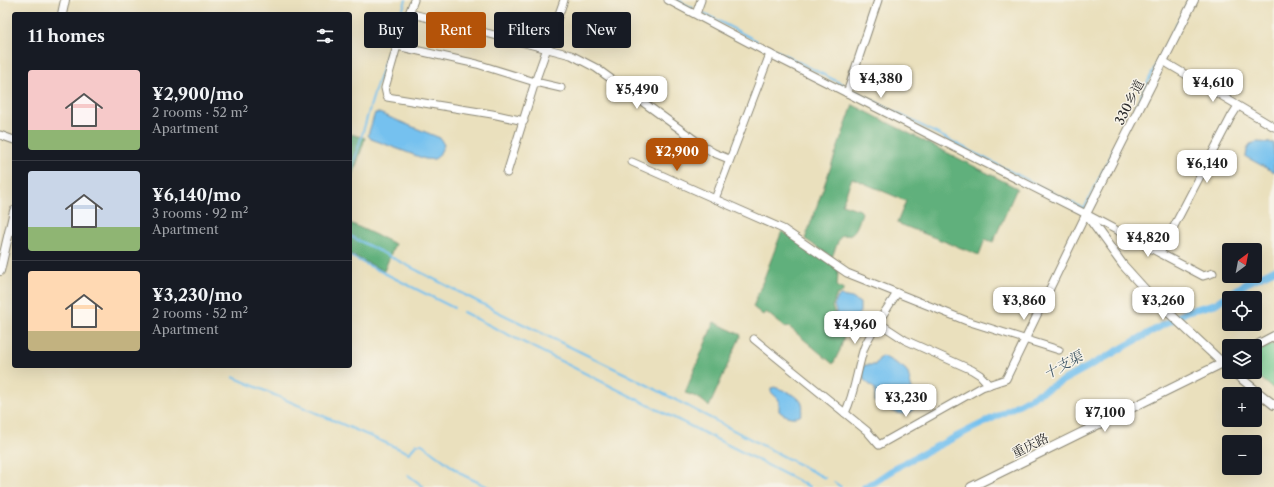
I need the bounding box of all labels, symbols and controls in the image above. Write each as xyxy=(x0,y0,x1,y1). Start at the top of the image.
chip: Buy xyxy=(364,12,418,48)
chip: Rent xyxy=(426,12,486,48)
chip: Filters xyxy=(494,12,564,48)
chip: New xyxy=(572,12,631,48)
icon: filters xyxy=(314,25,336,47)
text: 11 homes xyxy=(28,26,105,46)
pin: ¥4,380 xyxy=(848,65,914,99)
pin: ¥4,610 xyxy=(1180,69,1246,103)
text: ¥4,380 xyxy=(859,70,903,86)
text: ¥4,610 xyxy=(1192,74,1234,90)
pin: ¥5,490 xyxy=(604,76,670,110)
street label: 330乡道 xyxy=(1111,77,1147,127)
text: ¥5,490 xyxy=(615,81,659,97)
text: ¥2,900/mo xyxy=(152,84,244,104)
icon: home xyxy=(60,86,108,134)
text: 2 rooms · 52 m² xyxy=(152,104,248,120)
text: Apartment xyxy=(152,120,219,136)
pin: ¥2,900 xyxy=(644,138,710,172)
text: ¥2,900 xyxy=(655,143,699,159)
pin: ¥6,140 xyxy=(1174,150,1240,184)
text: ¥6,140 xyxy=(1186,155,1228,171)
text: ¥6,140/mo xyxy=(152,185,241,205)
icon: home xyxy=(60,187,108,235)
text: 3 rooms · 92 m² xyxy=(152,205,248,221)
text: Apartment xyxy=(152,221,219,237)
pin: ¥4,820 xyxy=(1115,224,1181,258)
text: ¥4,820 xyxy=(1126,229,1170,245)
north arrow xyxy=(1222,243,1262,283)
map controls xyxy=(1222,243,1262,475)
text: ¥3,230/mo xyxy=(152,285,242,305)
icon: home xyxy=(60,287,108,335)
pin: ¥3,860 xyxy=(991,287,1057,321)
pin: ¥3,260 xyxy=(1130,287,1196,321)
button: locate xyxy=(1222,291,1262,331)
text: ¥3,860 xyxy=(1002,292,1046,308)
text: ¥3,260 xyxy=(1141,292,1185,308)
text: 2 rooms · 52 m² xyxy=(152,305,248,321)
pin: ¥4,960 xyxy=(822,311,888,345)
text: ¥4,960 xyxy=(833,316,877,332)
text: Apartment xyxy=(152,321,219,337)
button: layers xyxy=(1222,339,1262,379)
water label: 十支渠 xyxy=(1040,346,1087,383)
pin: ¥3,230 xyxy=(873,384,939,418)
button: + xyxy=(1222,387,1262,427)
text: ¥3,230 xyxy=(884,389,928,405)
pin: ¥7,100 xyxy=(1072,399,1138,433)
text: ¥7,100 xyxy=(1085,404,1125,420)
street label: 重庆路 xyxy=(1009,429,1051,461)
button: − xyxy=(1222,435,1262,475)

